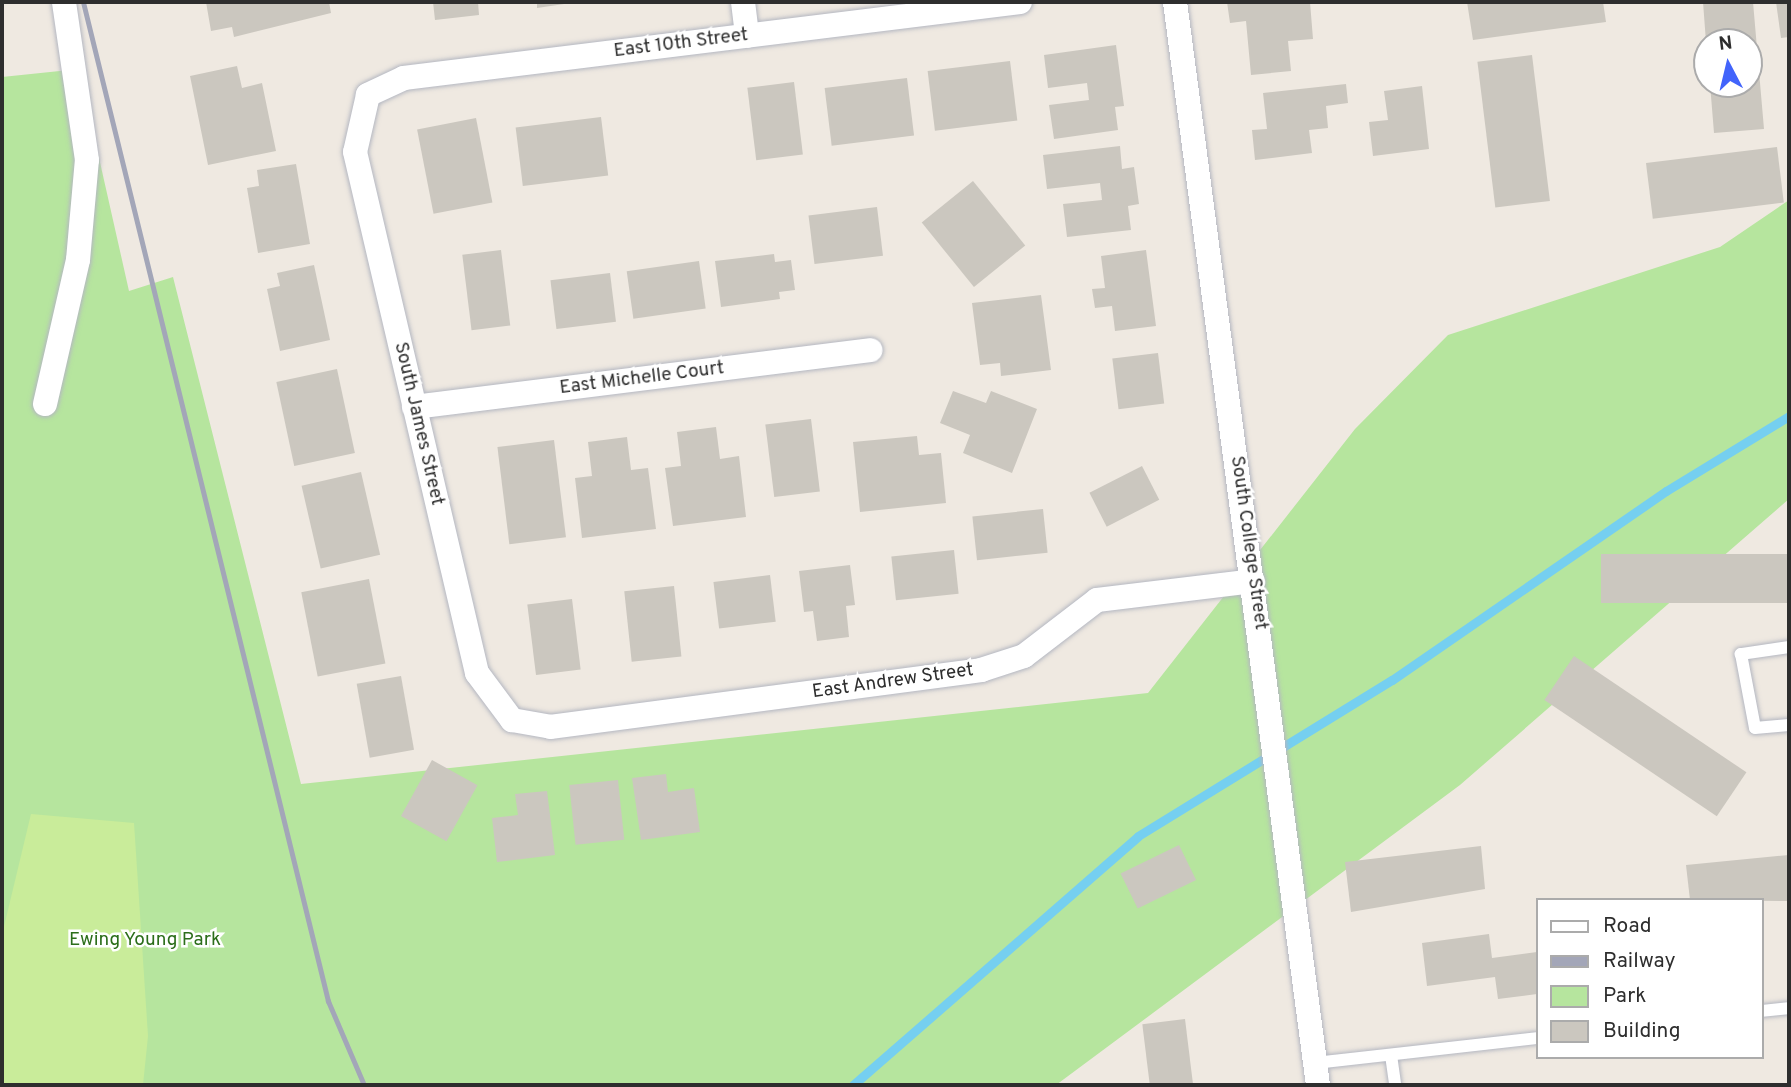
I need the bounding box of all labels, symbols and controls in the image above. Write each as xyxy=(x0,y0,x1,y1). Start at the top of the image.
street label: East 10th Street xyxy=(613,24,749,64)
north arrow xyxy=(1693,28,1763,98)
text: N xyxy=(1717,31,1734,57)
street label: South James Street xyxy=(388,340,448,508)
street label: East Michelle Court xyxy=(558,358,726,400)
street label: South College Street xyxy=(1225,455,1271,631)
street label: East Andrew Street xyxy=(810,659,976,705)
legend xyxy=(1536,898,1763,1059)
text: Road xyxy=(1603,913,1652,940)
park label: Ewing Young Park xyxy=(69,930,221,952)
text: Railway xyxy=(1603,948,1676,975)
text: Park xyxy=(1603,983,1646,1010)
text: Building xyxy=(1603,1018,1681,1045)

